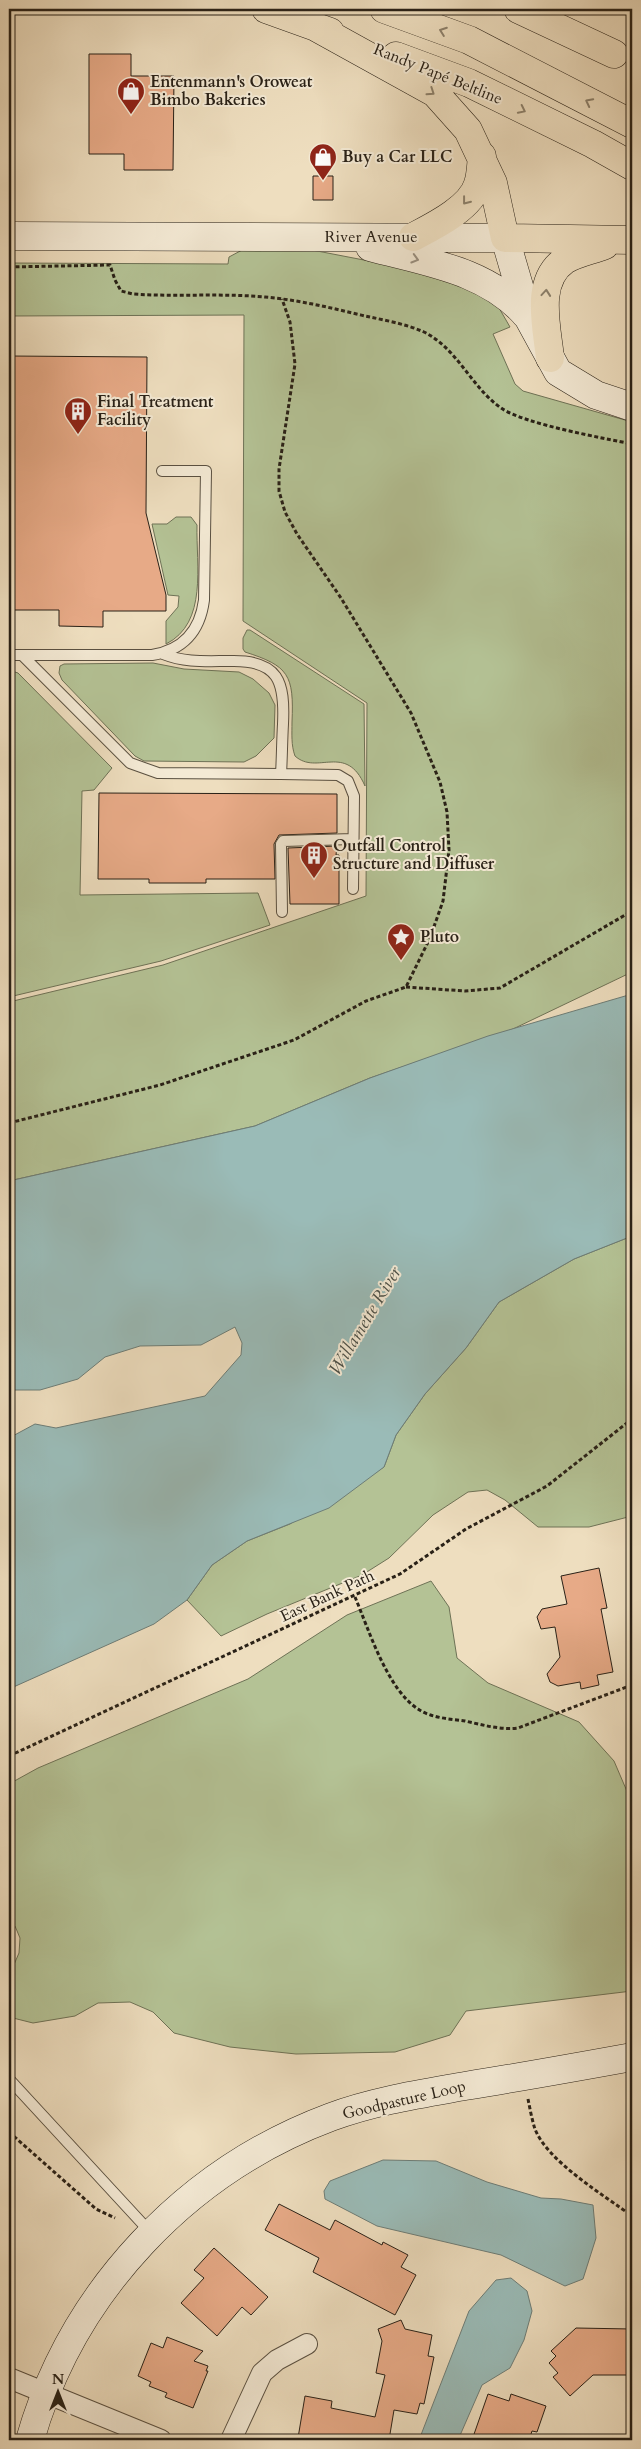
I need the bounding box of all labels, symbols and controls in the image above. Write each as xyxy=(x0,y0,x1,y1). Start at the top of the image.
one-way arrow xyxy=(439,26,448,37)
street label: Randy Papé Beltline xyxy=(370,38,506,110)
place label: Entenmann's Oroweat Bimbo Bakeries xyxy=(150,71,313,111)
shop icon: Entenmann's Oroweat Bimbo Bakeries xyxy=(116,76,146,115)
one-way arrow xyxy=(425,86,435,95)
one-way arrow xyxy=(585,97,594,108)
one-way arrow xyxy=(517,103,526,113)
shop icon: Buy a Car LLC xyxy=(308,142,338,181)
place label: Buy a Car LLC xyxy=(342,146,452,168)
one-way arrow xyxy=(464,195,472,204)
street label: River Avenue xyxy=(325,226,417,248)
one-way arrow xyxy=(411,254,419,264)
one-way arrow xyxy=(540,288,551,296)
place label: Final Treatment Facility xyxy=(97,391,214,431)
building icon: Final Treatment Facility xyxy=(63,396,93,435)
place label: Outfall Control Structure and Diffuser xyxy=(333,835,495,875)
building icon: Outfall Control Structure and Diffuser xyxy=(299,840,329,879)
place icon: Pluto xyxy=(386,922,416,961)
place label: Pluto xyxy=(420,926,459,948)
water label: Willamette River xyxy=(323,1261,408,1380)
street label: East Bank Path xyxy=(276,1565,378,1627)
street label: Goodpasture Loop xyxy=(340,2075,468,2125)
north arrow xyxy=(32,2366,82,2416)
text: N xyxy=(52,2370,64,2389)

